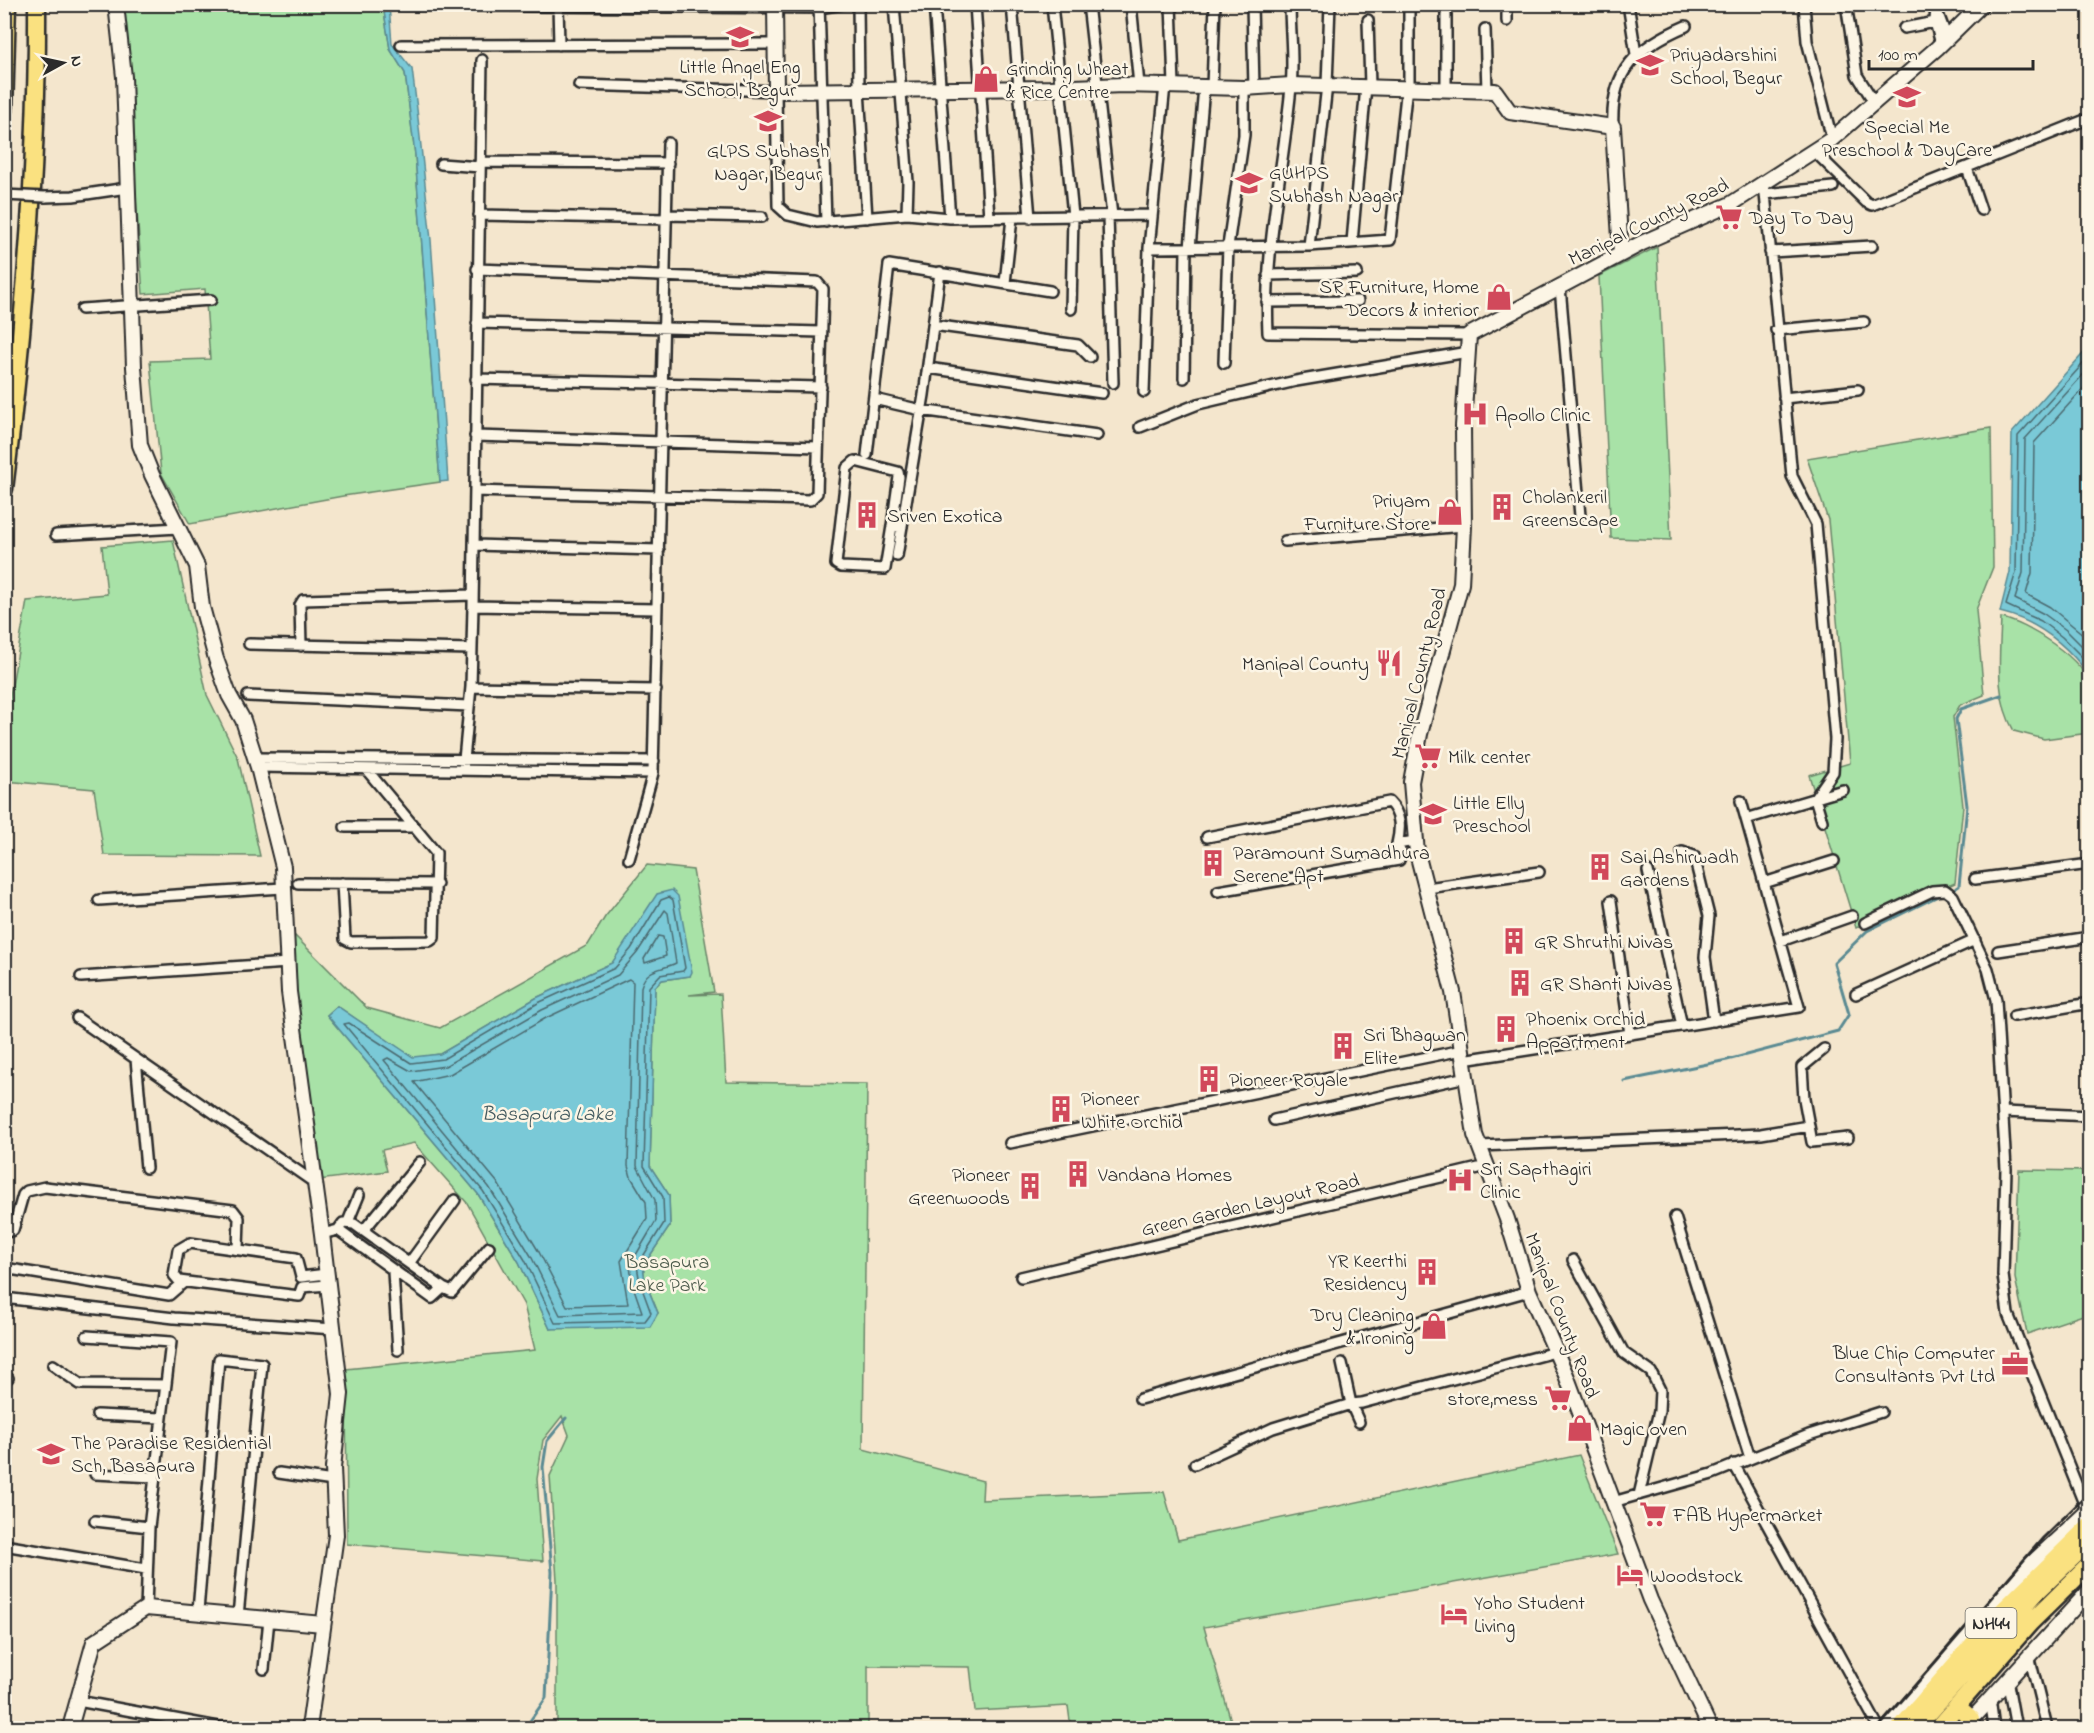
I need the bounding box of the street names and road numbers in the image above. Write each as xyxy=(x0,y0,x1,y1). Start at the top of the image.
street label: Manipal County Road xyxy=(1564,172,1734,275)
street label: Manipal County Road xyxy=(1385,585,1456,762)
street label: Green Garden Layout Road xyxy=(1139,1167,1362,1246)
street label: Manipal County Road xyxy=(1516,1229,1606,1403)
road number: NH44 xyxy=(1966,1608,2016,1638)

